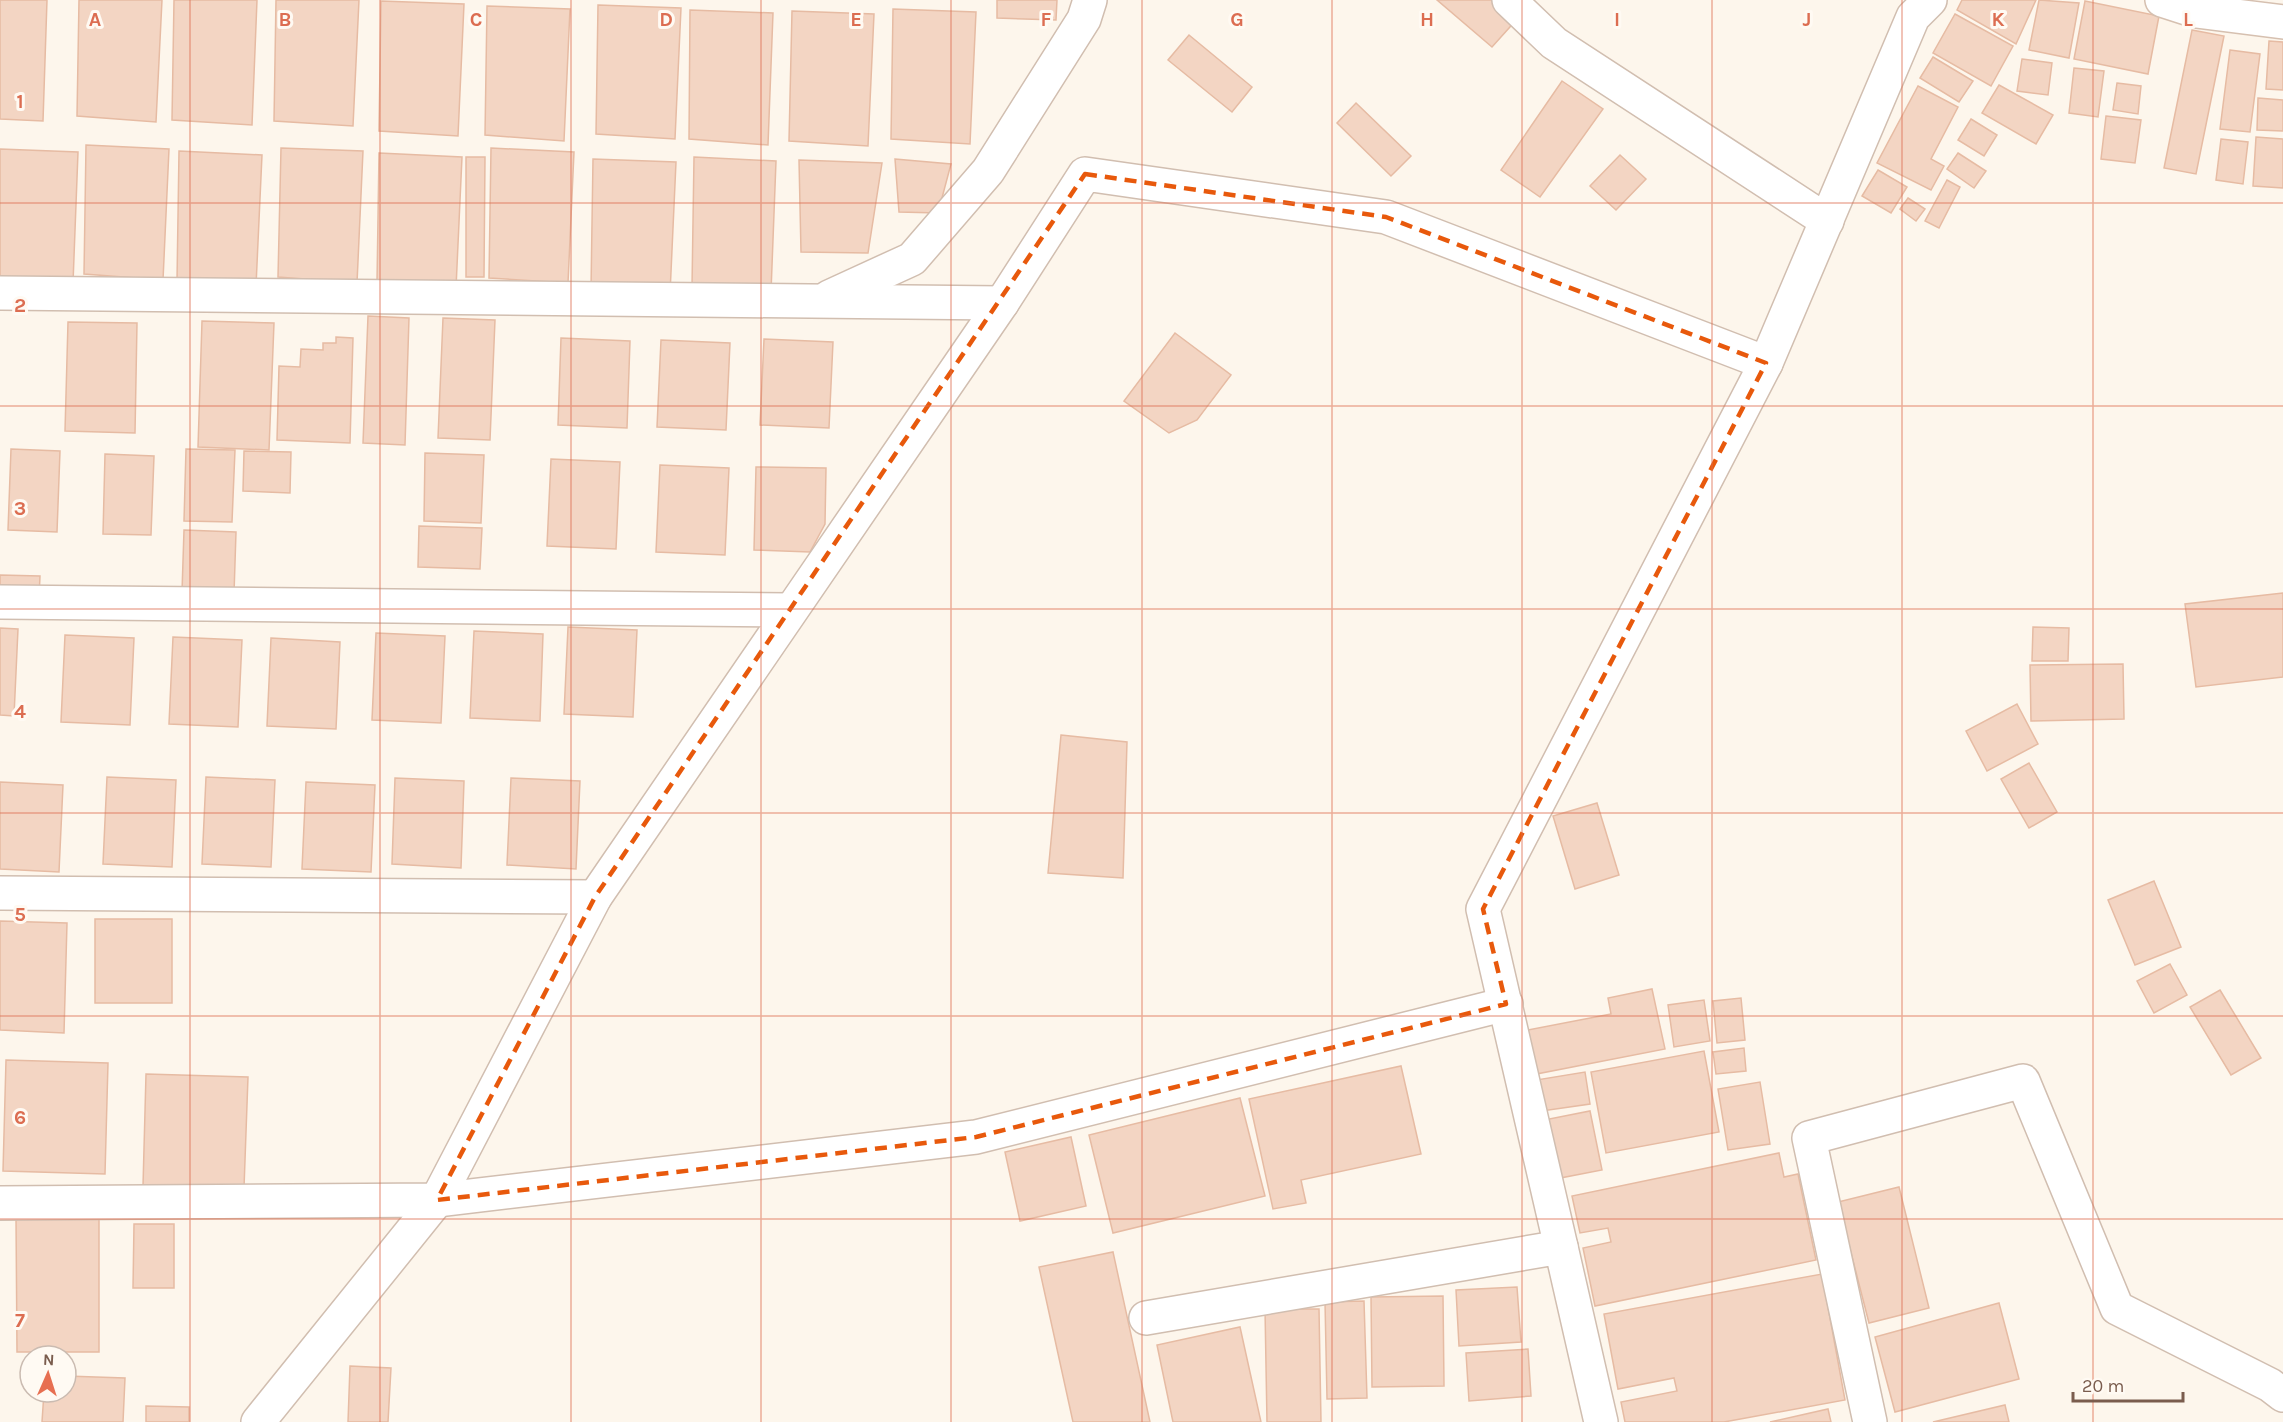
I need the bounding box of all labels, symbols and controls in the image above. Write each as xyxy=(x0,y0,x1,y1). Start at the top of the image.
text: A xyxy=(89,8,102,31)
text: B xyxy=(279,8,291,31)
text: C xyxy=(470,8,482,31)
text: D xyxy=(659,8,673,31)
text: E xyxy=(850,8,862,31)
text: F xyxy=(1041,8,1052,31)
text: G xyxy=(1230,8,1244,31)
text: H xyxy=(1420,8,1434,31)
text: I xyxy=(1614,8,1620,31)
text: J xyxy=(1803,8,1811,31)
text: K xyxy=(1991,8,2005,31)
text: L xyxy=(2183,8,2193,31)
text: 1 xyxy=(16,90,24,113)
text: 2 xyxy=(14,294,26,317)
text: 3 xyxy=(14,497,26,520)
text: 4 xyxy=(14,700,26,723)
text: 5 xyxy=(14,903,26,926)
text: 6 xyxy=(14,1106,26,1129)
text: 7 xyxy=(15,1309,25,1332)
north arrow xyxy=(18,1344,78,1404)
text: N xyxy=(43,1350,55,1369)
scale bar xyxy=(2073,1365,2182,1403)
text: 20 m xyxy=(2082,1375,2124,1397)

